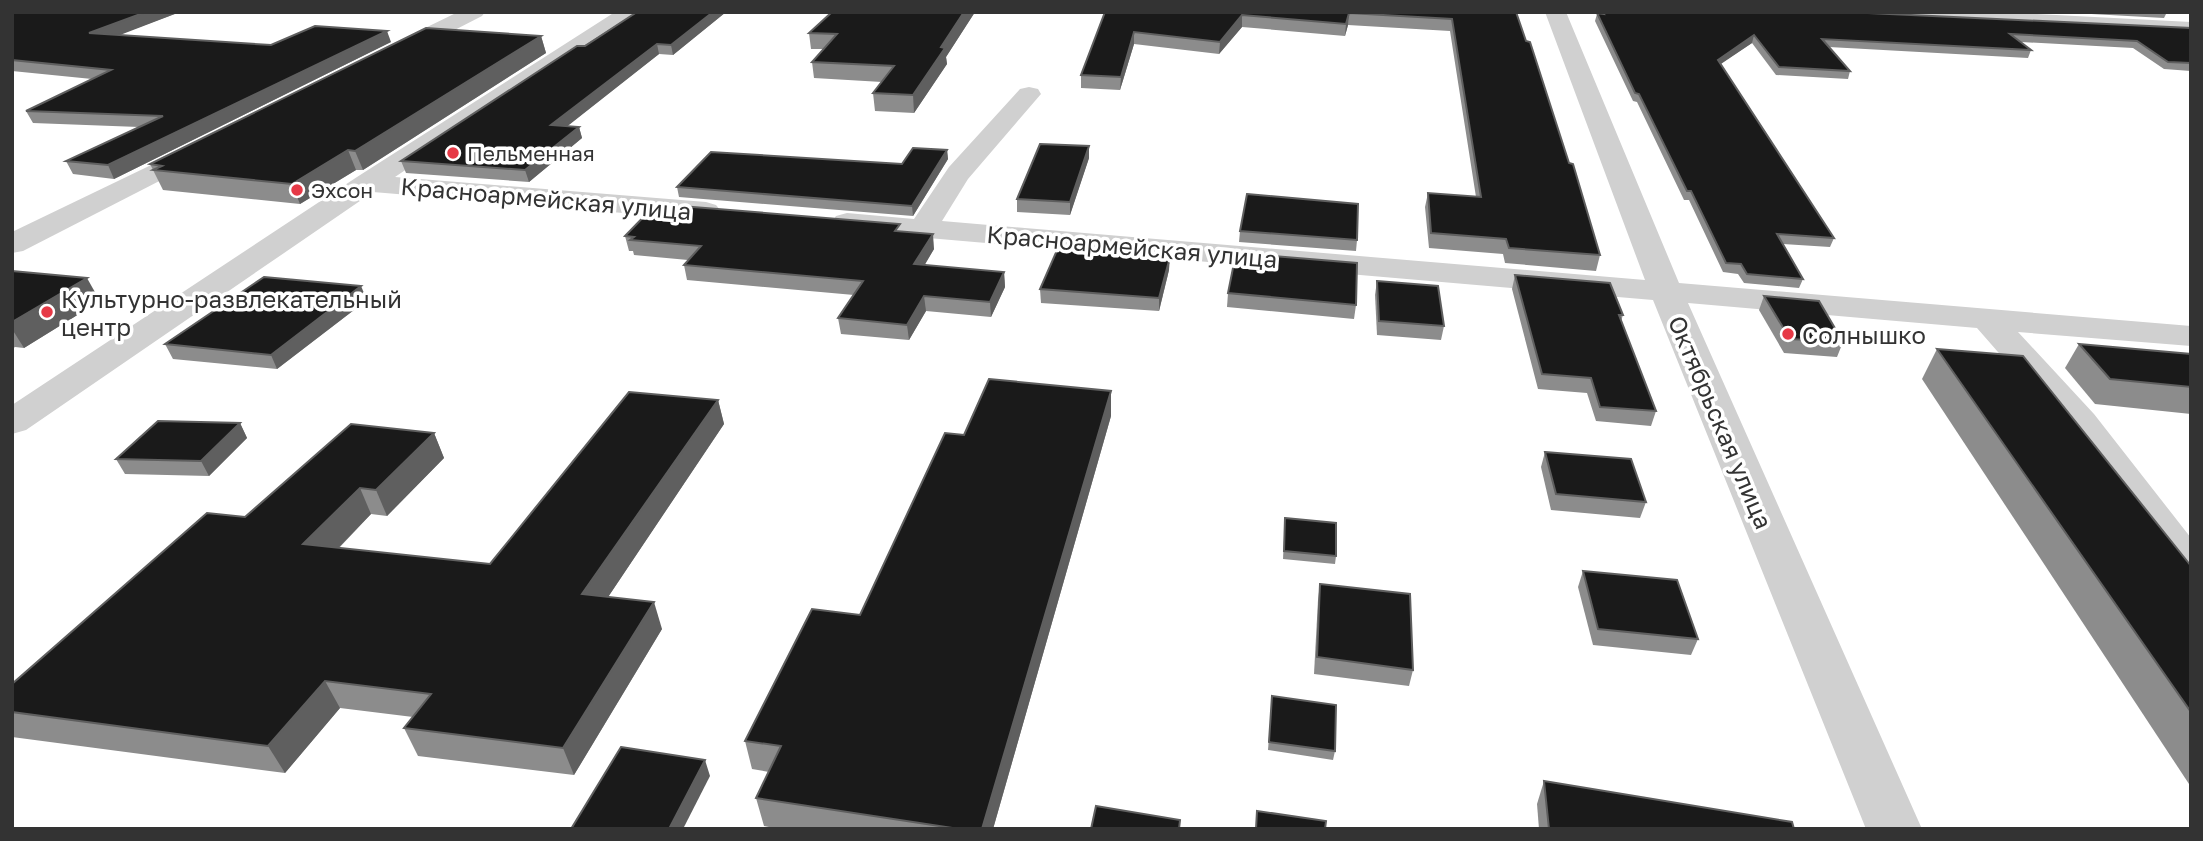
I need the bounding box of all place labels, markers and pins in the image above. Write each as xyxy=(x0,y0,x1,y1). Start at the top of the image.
place label: Пельменная xyxy=(467,140,595,166)
marker: Пельменная xyxy=(445,145,461,161)
place label: Эхсон xyxy=(311,177,373,203)
marker: Эхсон xyxy=(289,182,305,198)
place label: Культурно-развлекательный центр xyxy=(61,284,402,341)
marker: Культурно-развлекательный центр xyxy=(39,304,55,320)
place label: Солнышко xyxy=(1802,320,1926,349)
marker: Солнышко xyxy=(1780,326,1796,342)

